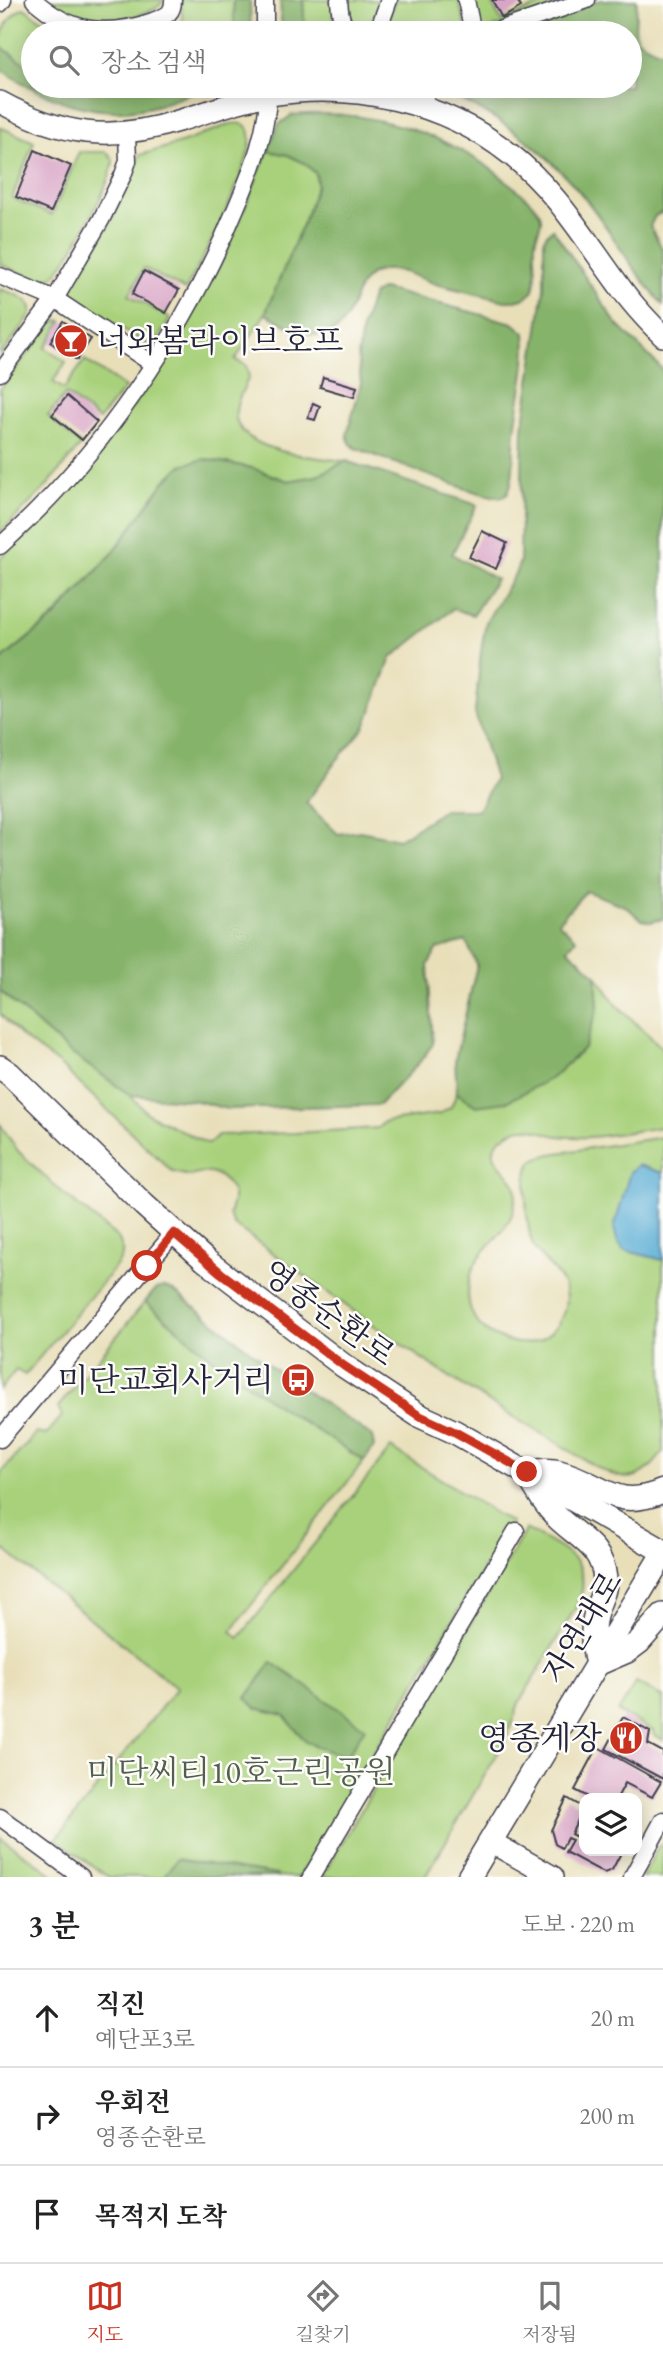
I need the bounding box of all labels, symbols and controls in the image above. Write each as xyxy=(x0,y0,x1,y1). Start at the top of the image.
search box xyxy=(21,21,642,98)
icon: search xyxy=(45,41,83,79)
text: 장소 검색 xyxy=(101,45,207,79)
place label: 너와봄라이브호프 xyxy=(96,320,343,362)
bar icon: 너와봄라이브호프 xyxy=(52,322,90,360)
route start xyxy=(131,1250,162,1281)
street label: 영종순환로 xyxy=(254,1251,404,1375)
place label: 미단교회사거리 xyxy=(58,1359,274,1401)
bus stop icon: 미단교회사거리 xyxy=(279,1361,317,1399)
route end xyxy=(511,1456,542,1487)
street label: 자연대로 xyxy=(532,1563,632,1691)
place label: 영종게장 xyxy=(478,1717,602,1759)
restaurant icon: 영종게장 xyxy=(607,1719,645,1757)
park label: 미단씨티10호근린공원 xyxy=(87,1751,395,1793)
map controls xyxy=(579,1793,642,1856)
button: layers xyxy=(579,1793,642,1856)
text: 3 분 xyxy=(28,1906,80,1945)
text: 도보 · 220 m xyxy=(521,1909,635,1939)
text: 직진 xyxy=(95,1987,145,2021)
icon: ahead xyxy=(28,1999,66,2037)
text: 20 m xyxy=(590,2003,635,2033)
text: 예단포3로 xyxy=(95,2024,195,2054)
text: 우회전 xyxy=(95,2085,170,2119)
icon: right xyxy=(28,2097,66,2135)
text: 200 m xyxy=(579,2101,635,2131)
text: 영종순환로 xyxy=(95,2122,206,2152)
icon: arrive xyxy=(28,2195,66,2233)
text: 목적지 도착 xyxy=(95,2199,227,2233)
tab: 지도 xyxy=(86,2277,124,2347)
tab: 길찾기 xyxy=(295,2277,351,2347)
tab: 저장됨 xyxy=(522,2277,577,2347)

